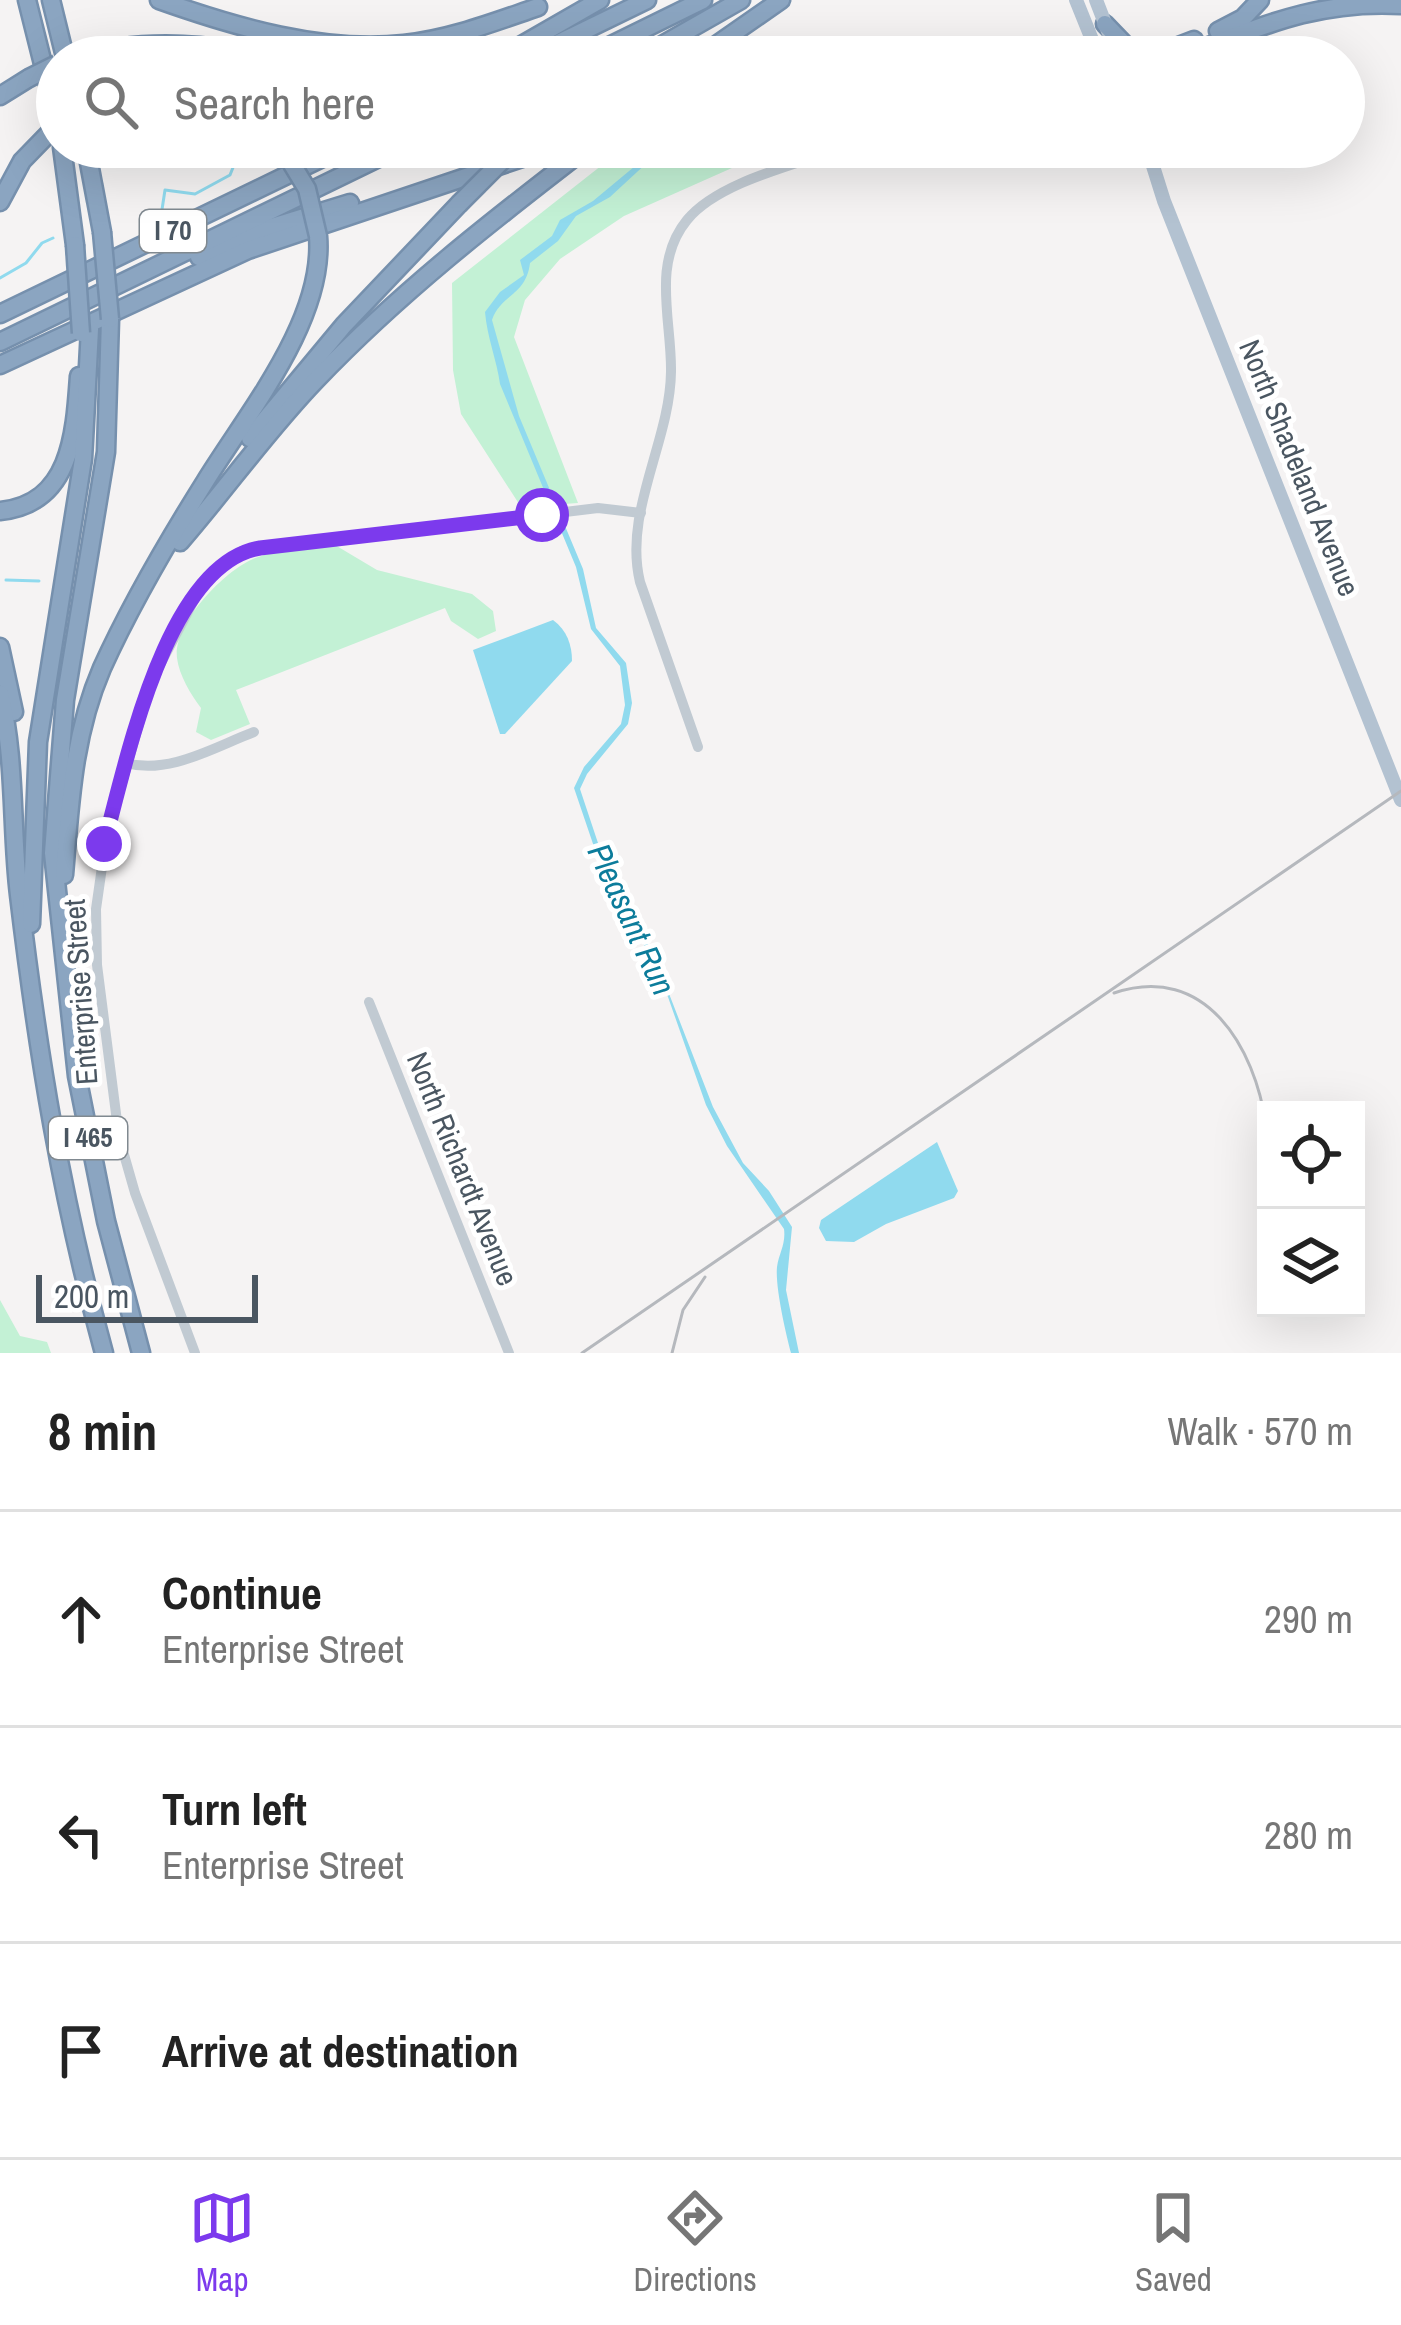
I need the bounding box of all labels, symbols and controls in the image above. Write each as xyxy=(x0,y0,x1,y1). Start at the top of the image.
search box xyxy=(36,36,1365,168)
icon: search xyxy=(78,69,144,135)
text: Search here xyxy=(174,72,375,133)
road number: I 70 xyxy=(140,210,206,252)
street label: North Shadeland Avenue xyxy=(1230,334,1370,602)
route start xyxy=(515,488,569,542)
route end xyxy=(77,817,131,871)
water label: Pleasant Run xyxy=(578,836,686,1002)
street label: Enterprise Street xyxy=(54,898,106,1086)
street label: North Richardt Avenue xyxy=(398,1046,528,1291)
map controls xyxy=(1257,1101,1365,1317)
button: locate xyxy=(1257,1101,1365,1209)
road number: I 465 xyxy=(49,1117,127,1159)
button: layers xyxy=(1257,1209,1365,1317)
scale bar xyxy=(36,1269,258,1322)
text: 200 m xyxy=(54,1274,129,1318)
text: 8 min xyxy=(48,1397,157,1466)
text: Walk · 570 m xyxy=(1168,1405,1353,1457)
text: Continue xyxy=(162,1562,322,1623)
icon: ahead xyxy=(48,1586,114,1652)
text: 290 m xyxy=(1264,1593,1353,1645)
text: Enterprise Street xyxy=(162,1623,404,1675)
text: Turn left xyxy=(162,1778,307,1839)
icon: left xyxy=(48,1802,114,1868)
text: 280 m xyxy=(1264,1809,1353,1861)
text: Enterprise Street xyxy=(162,1839,404,1891)
icon: arrive xyxy=(48,2018,114,2084)
text: Arrive at destination xyxy=(162,2020,519,2081)
tab: Map xyxy=(189,2185,255,2301)
tab: Directions xyxy=(633,2185,757,2301)
tab: Saved xyxy=(1135,2185,1212,2301)

